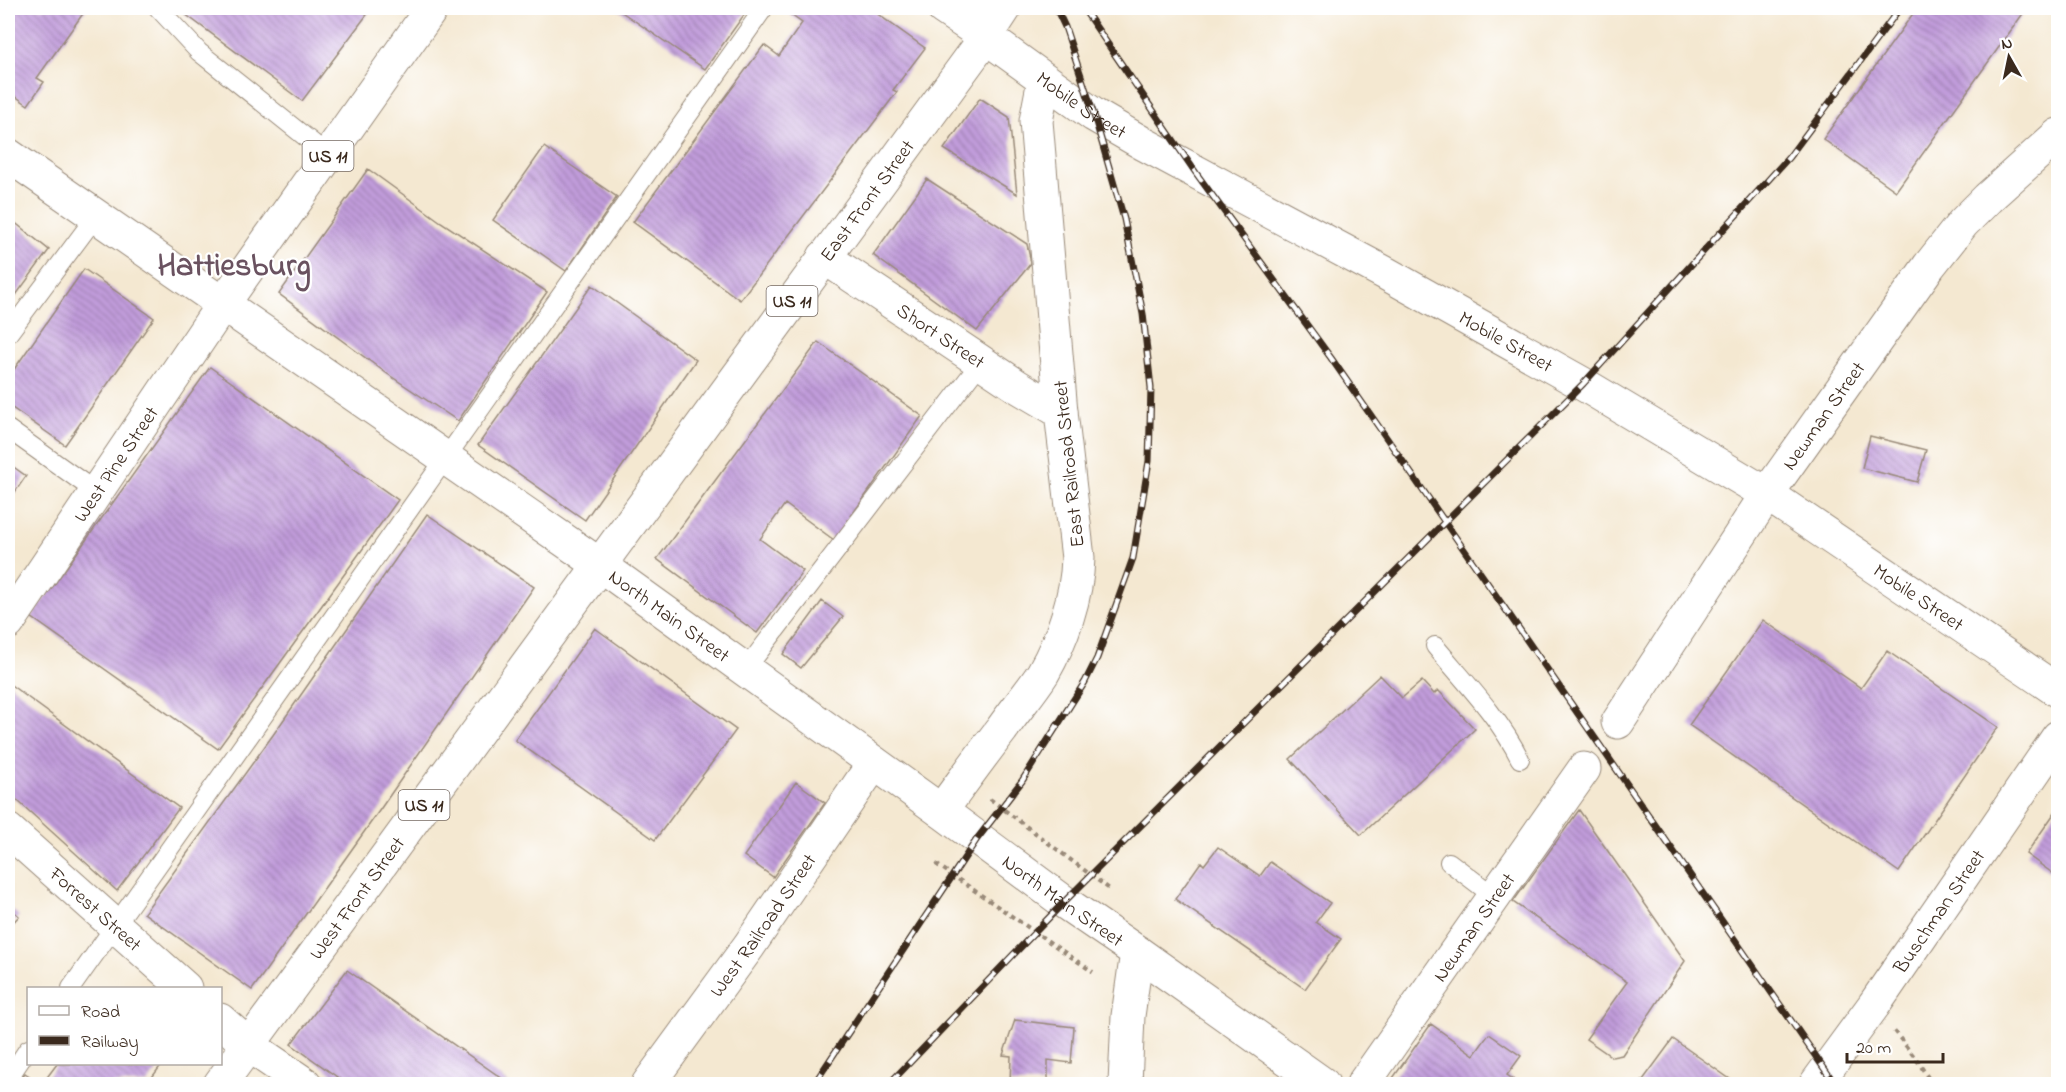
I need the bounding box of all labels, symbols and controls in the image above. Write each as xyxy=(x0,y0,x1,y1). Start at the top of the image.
north arrow xyxy=(1979,27,2039,87)
text: N xyxy=(2000,31,2014,57)
street label: Mobile Street xyxy=(1029,66,1131,148)
street label: East Front Street xyxy=(814,134,923,269)
road number: US 11 xyxy=(302,141,354,171)
district label: Hattiesburg xyxy=(157,244,311,292)
road number: US 11 xyxy=(766,286,818,316)
street label: Short Street xyxy=(890,297,990,378)
street label: Mobile Street xyxy=(1453,305,1558,381)
street label: Newman Street xyxy=(1776,356,1874,477)
street label: East Railroad Street xyxy=(1047,379,1094,549)
street label: West Pine Street xyxy=(68,401,167,529)
street label: Mobile Street xyxy=(1866,558,1969,640)
street label: North Main Street xyxy=(602,564,735,671)
road number: US 11 xyxy=(398,790,450,820)
street label: West Front Street xyxy=(303,831,414,967)
street label: Buschman Street xyxy=(1887,844,1994,981)
street label: West Railroad Street xyxy=(704,848,825,1004)
street label: North Main Street xyxy=(995,849,1129,956)
street label: Forrest Street xyxy=(41,861,147,960)
street label: Newman Street xyxy=(1427,868,1524,989)
legend xyxy=(27,987,222,1065)
text: Road xyxy=(81,1000,120,1026)
scale bar xyxy=(1847,1026,1943,1064)
text: Railway xyxy=(81,1030,138,1056)
text: 20 m xyxy=(1856,1036,1891,1062)

